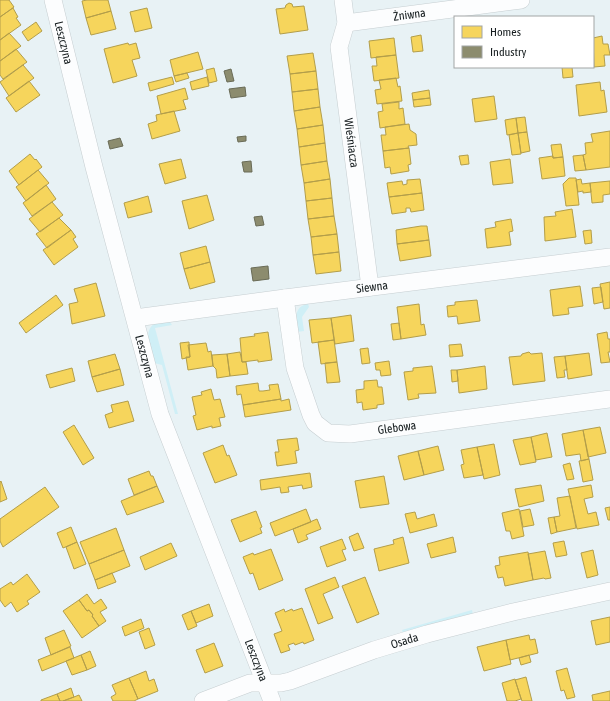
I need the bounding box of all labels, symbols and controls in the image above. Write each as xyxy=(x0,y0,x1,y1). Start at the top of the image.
street label: Żniwna xyxy=(392,6,427,24)
legend xyxy=(454,16,594,68)
street label: Leszczyna xyxy=(51,20,76,66)
text: Homes xyxy=(490,25,521,39)
text: Industry xyxy=(490,45,527,59)
street label: Wieśniacza xyxy=(341,117,362,169)
street label: Siewna xyxy=(355,278,389,296)
street label: Leszczyna xyxy=(132,333,157,379)
street label: Glebowa xyxy=(377,418,417,437)
street label: Osada xyxy=(389,630,420,652)
street label: Leszczyna xyxy=(242,637,271,683)

